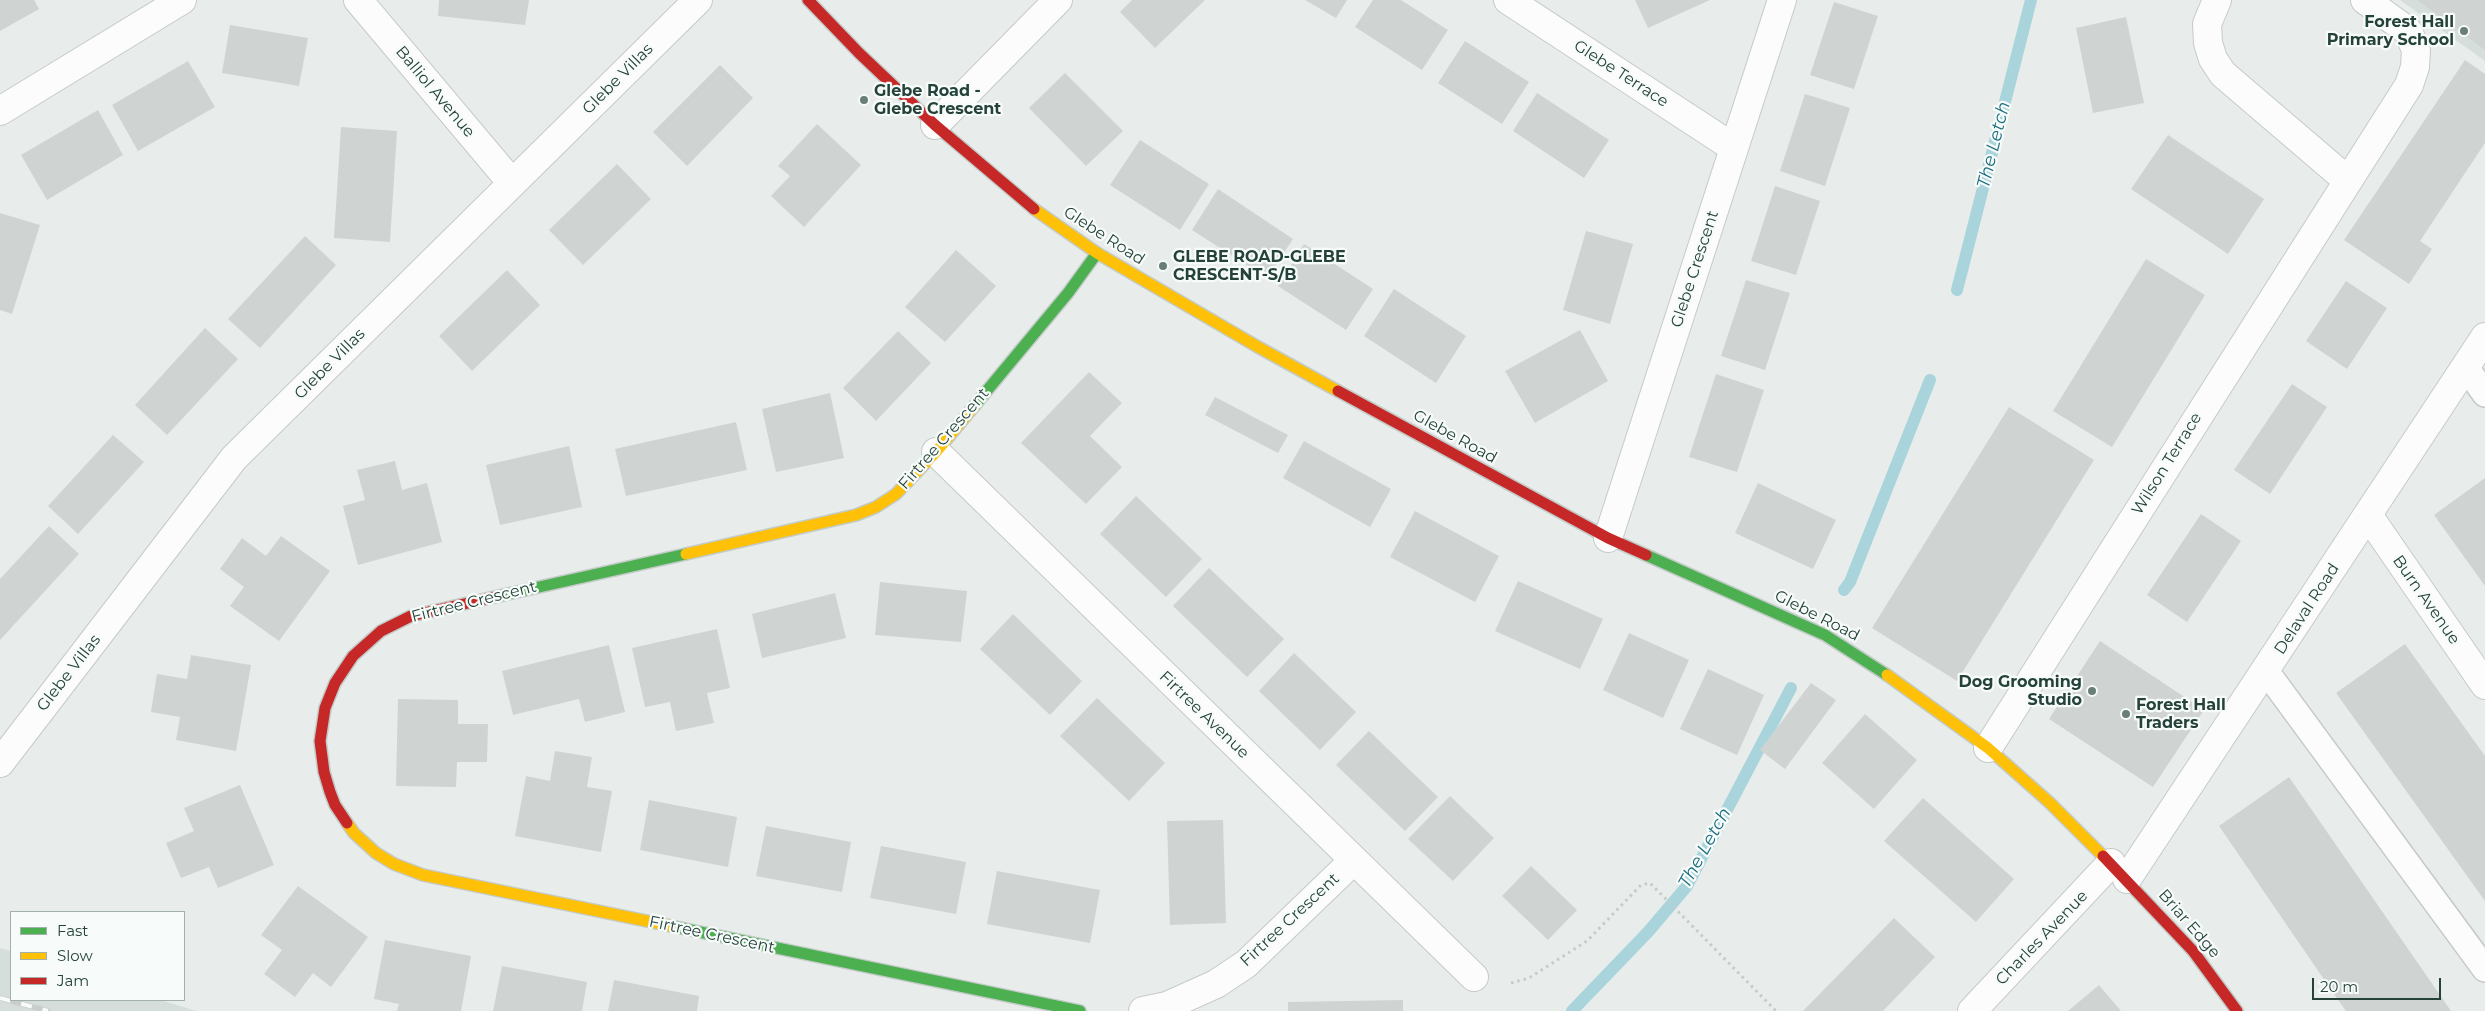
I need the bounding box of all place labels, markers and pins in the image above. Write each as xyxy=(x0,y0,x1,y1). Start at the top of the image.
place label: Forest Hall Primary School xyxy=(2327,12,2454,50)
marker: Forest Hall Primary School xyxy=(2458,25,2470,37)
place label: Glebe Road - Glebe Crescent xyxy=(874,81,1001,119)
marker: Glebe Road - Glebe Crescent xyxy=(858,94,870,106)
place label: GLEBE ROAD-GLEBE CRESCENT-S/B xyxy=(1173,247,1346,285)
marker: GLEBE ROAD-GLEBE CRESCENT-S/B xyxy=(1157,260,1169,272)
place label: Dog Grooming Studio xyxy=(1959,672,2082,710)
marker: Dog Grooming Studio xyxy=(2086,685,2098,697)
place label: Forest Hall Traders xyxy=(2136,695,2226,733)
marker: Forest Hall Traders xyxy=(2120,708,2132,720)

